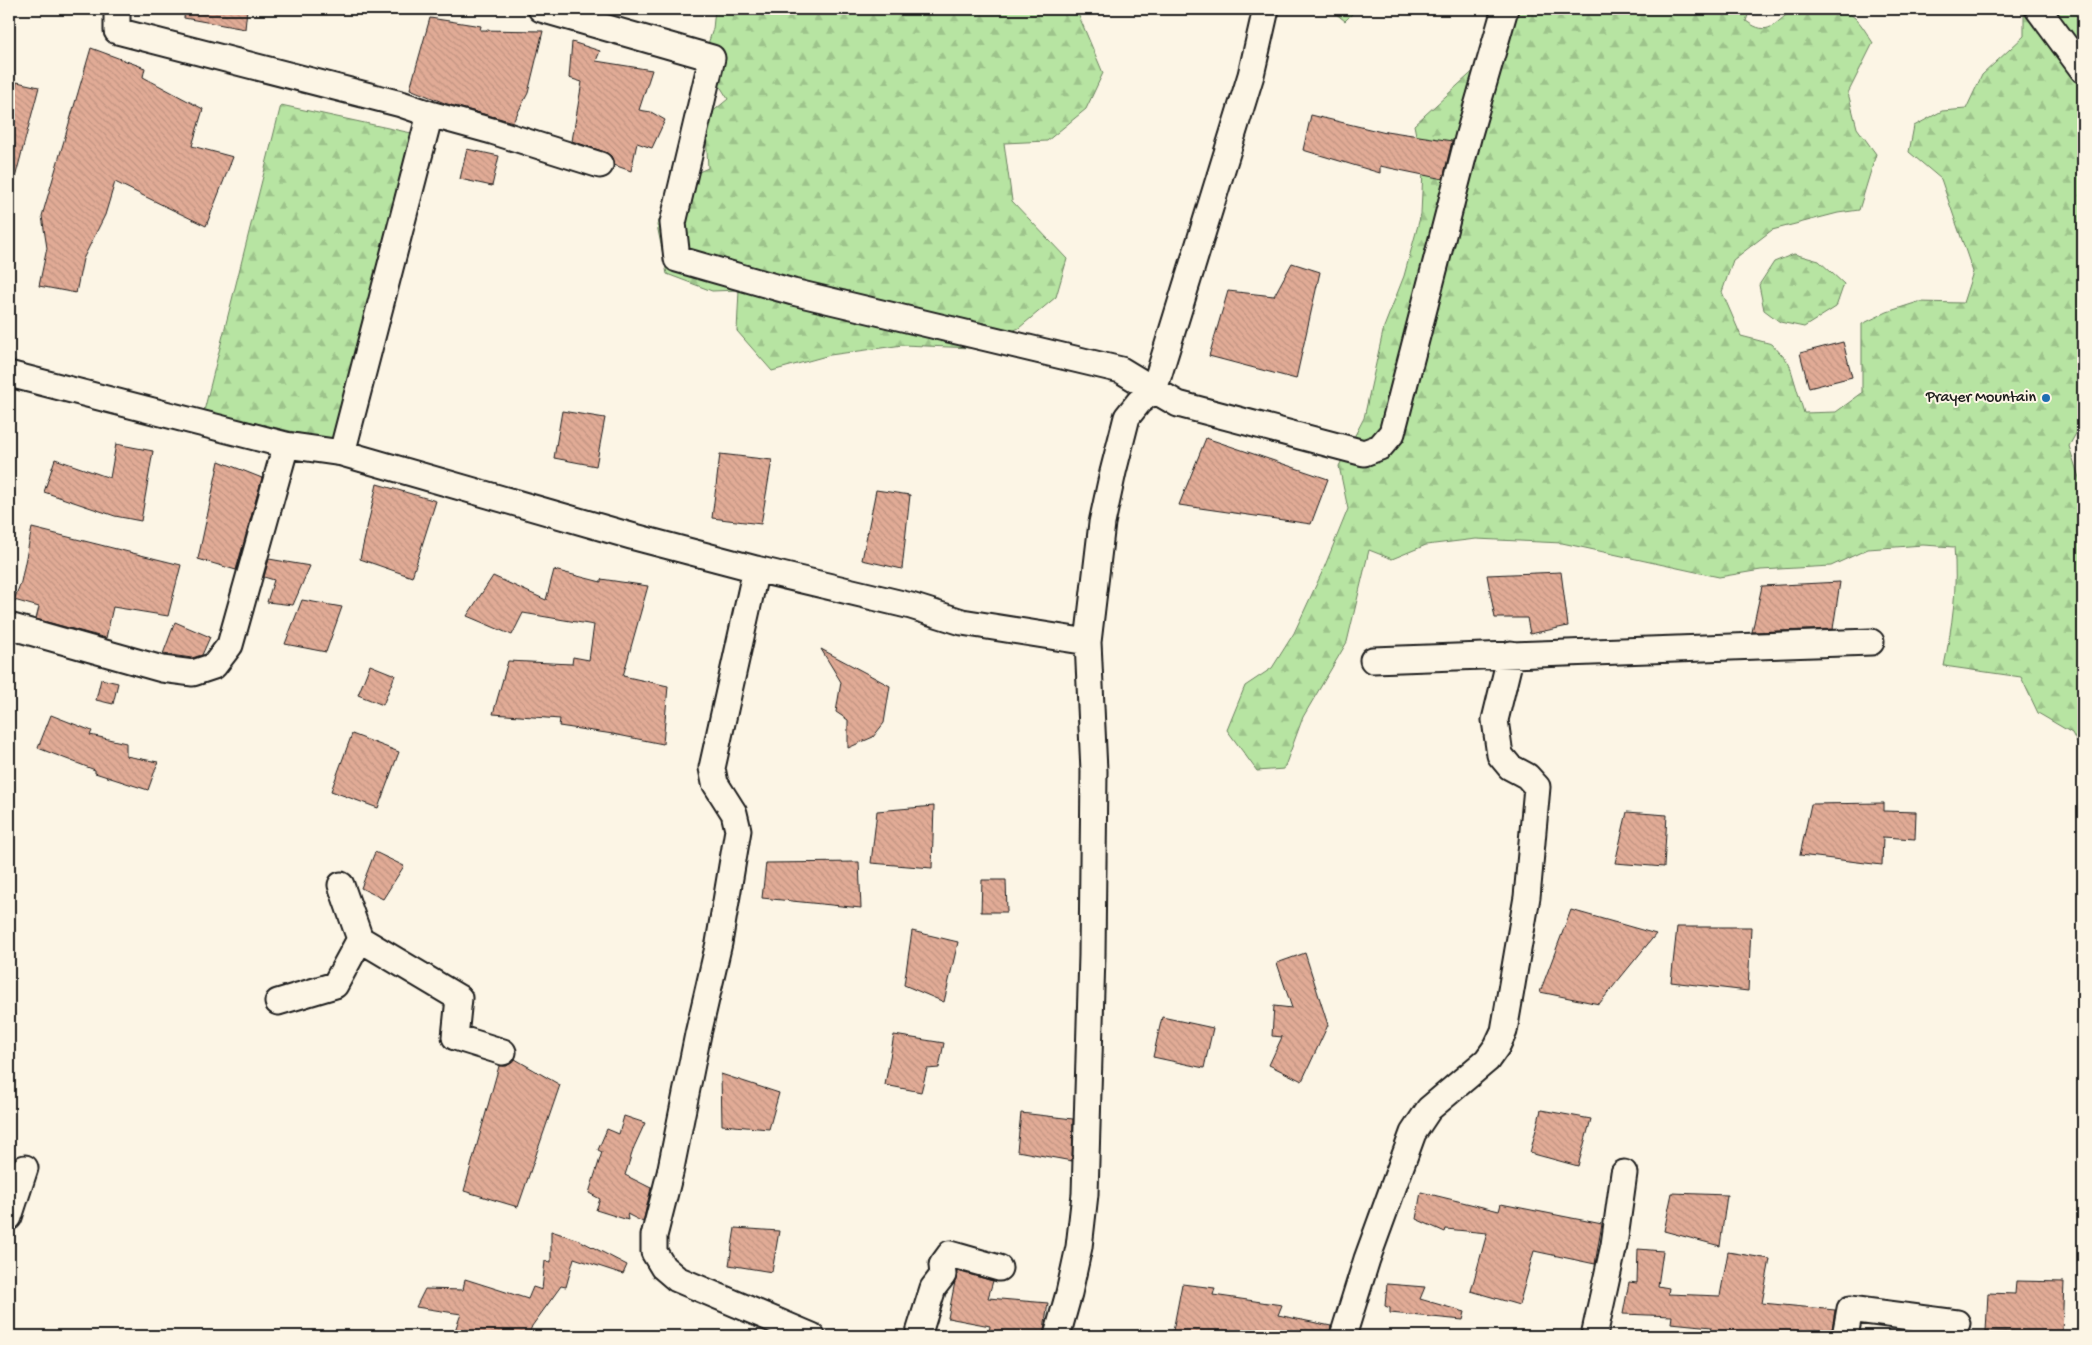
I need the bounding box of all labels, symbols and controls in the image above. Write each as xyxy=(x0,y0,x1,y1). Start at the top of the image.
place label: Prayer Mountain xyxy=(1925,389,2036,408)
marker: Prayer Mountain xyxy=(2040,392,2052,404)

